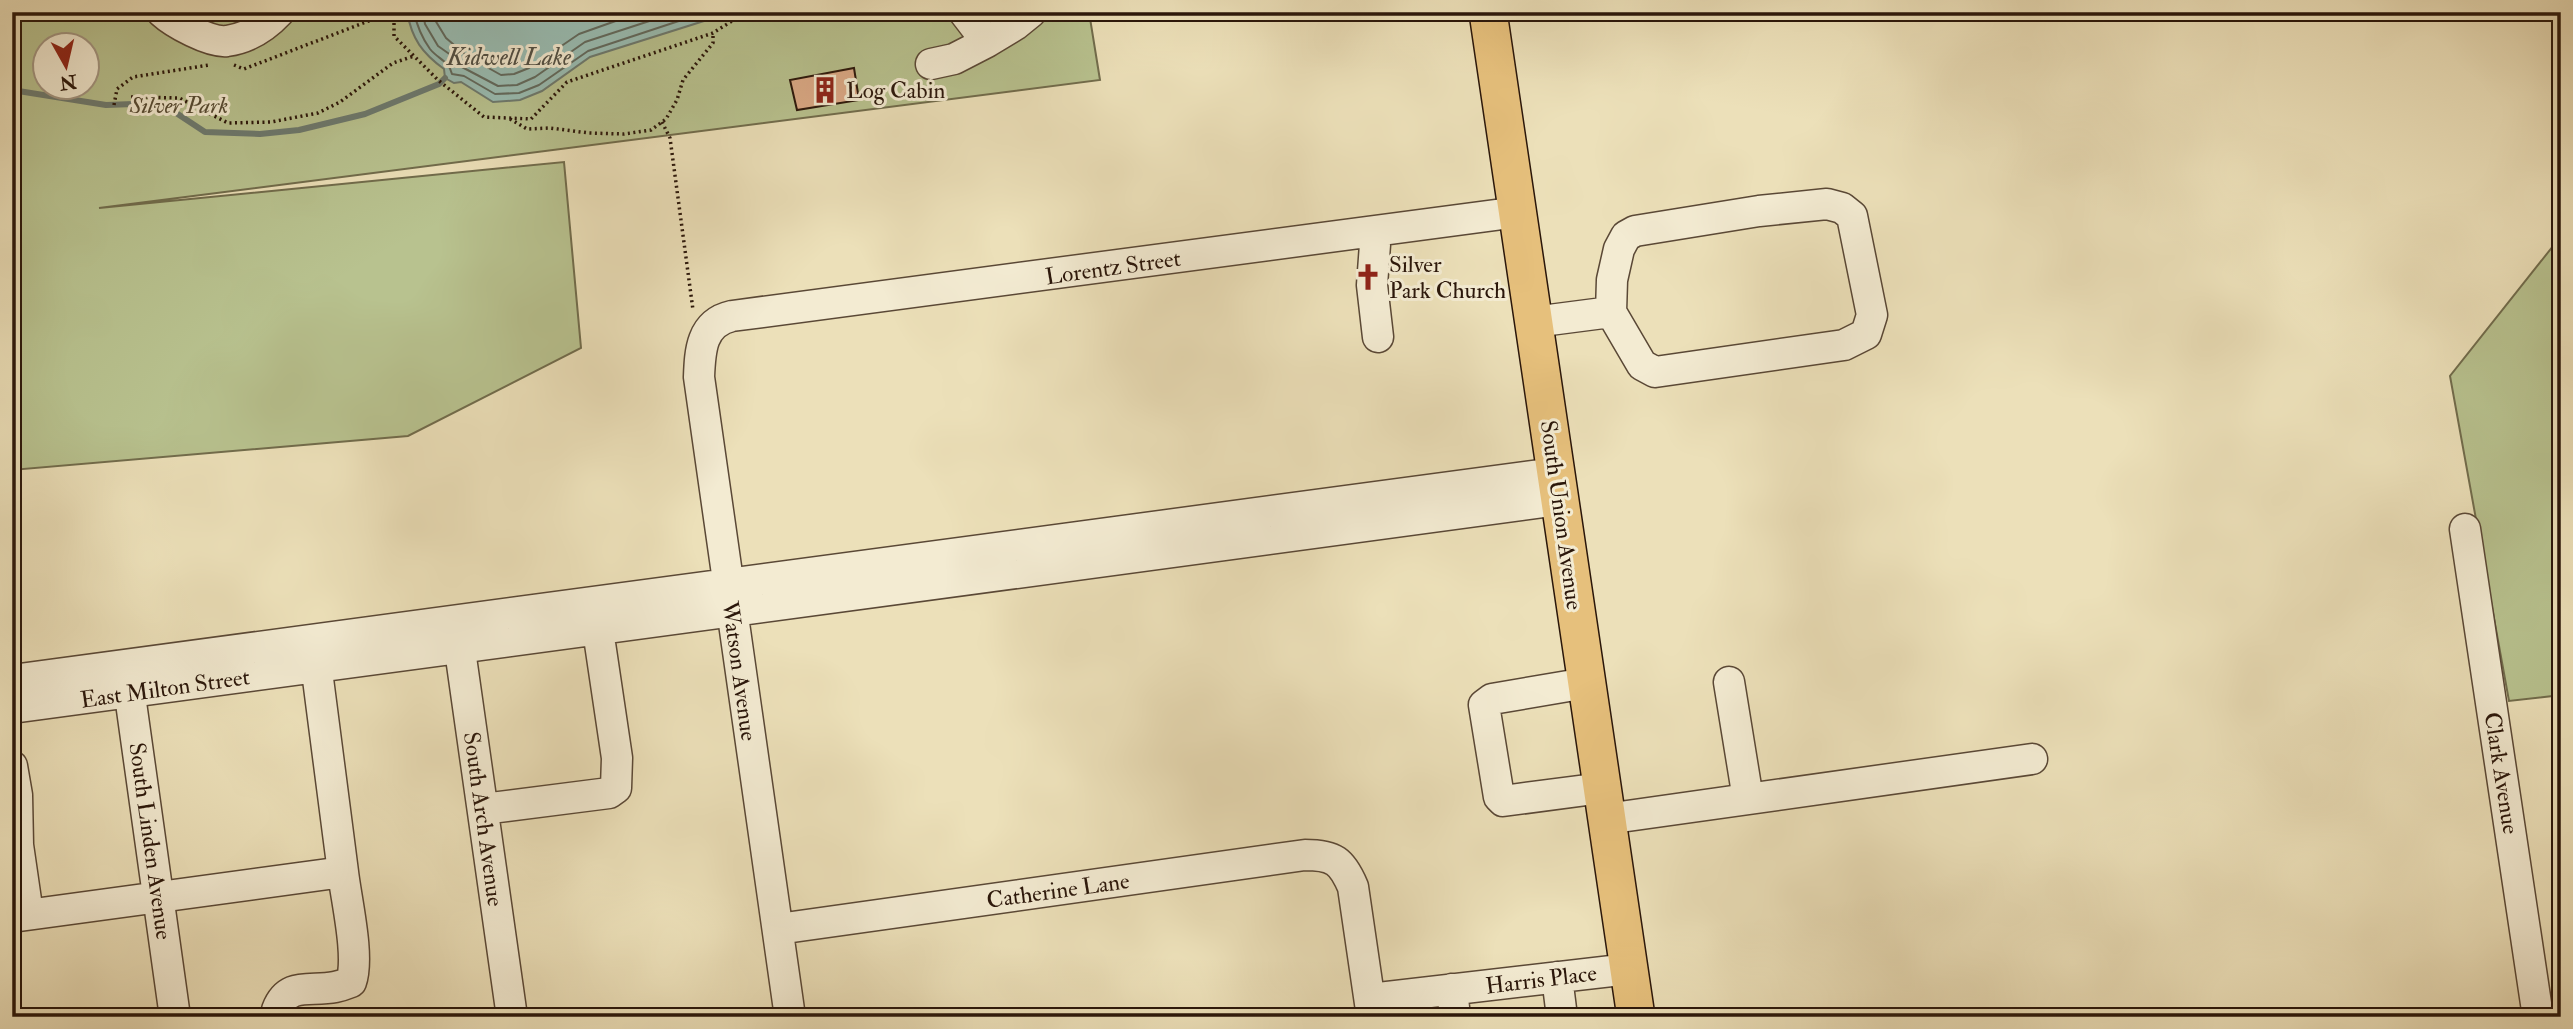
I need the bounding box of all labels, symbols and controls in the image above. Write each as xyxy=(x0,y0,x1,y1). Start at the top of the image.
north arrow xyxy=(32,32,102,102)
water label: Kidwell Lake xyxy=(446,42,572,73)
text: N xyxy=(57,69,79,95)
building icon: Log Cabin xyxy=(810,75,840,105)
place label: Log Cabin xyxy=(846,76,946,105)
park label: Silver Park xyxy=(129,91,228,120)
street label: Lorentz Street xyxy=(1043,244,1183,291)
place label: Silver Park Church xyxy=(1389,250,1506,305)
church icon: Silver Park Church xyxy=(1353,262,1383,292)
street label: South Union Avenue xyxy=(1534,418,1589,612)
street label: Watson Avenue xyxy=(715,598,764,743)
street label: East Milton Street xyxy=(78,662,252,715)
street label: Clark Avenue xyxy=(2478,710,2526,837)
street label: South Arch Avenue xyxy=(457,730,510,909)
street label: South Linden Avenue xyxy=(122,741,179,942)
street label: Catherine Lane xyxy=(985,866,1132,915)
street label: Harris Place xyxy=(1484,958,1599,1001)

